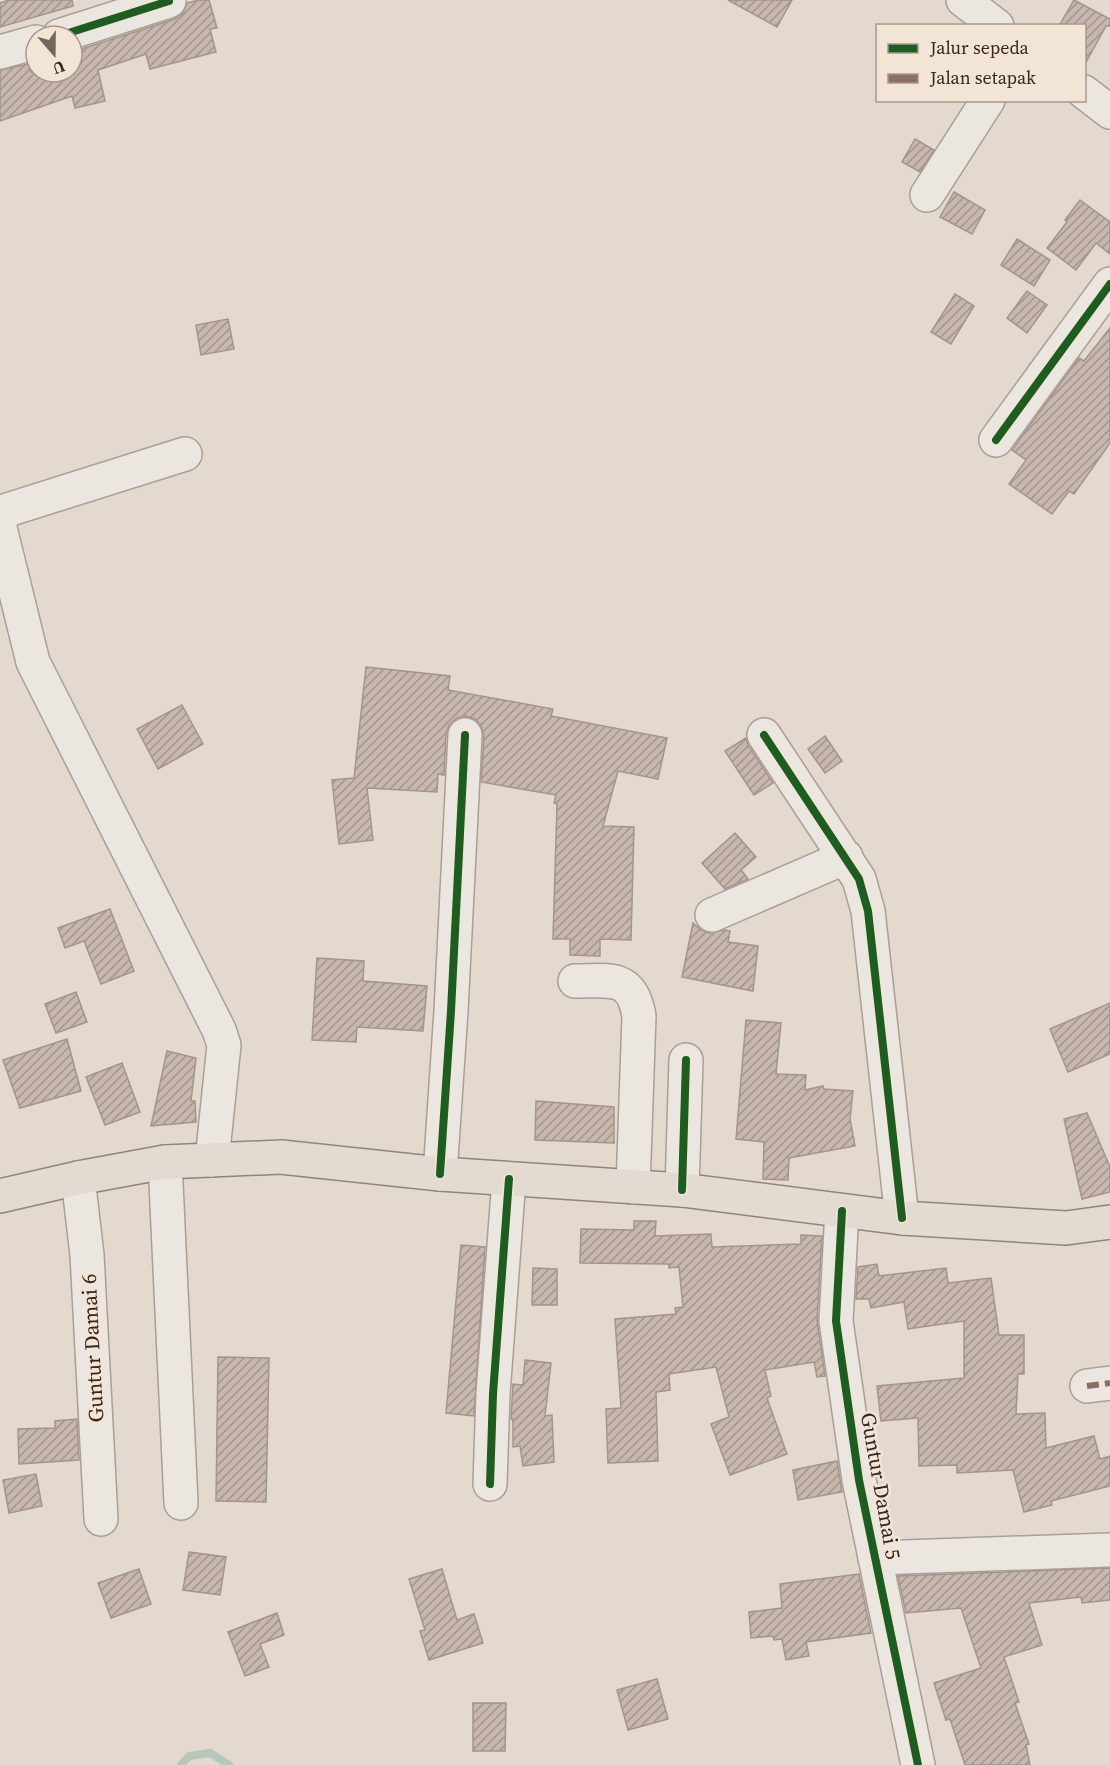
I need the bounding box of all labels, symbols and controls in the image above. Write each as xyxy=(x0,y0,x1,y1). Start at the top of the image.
north arrow xyxy=(24,24,84,84)
legend xyxy=(876,24,1086,102)
text: Jalur sepeda xyxy=(929,35,1029,60)
text: U xyxy=(50,56,68,81)
text: Jalan setapak xyxy=(929,65,1036,90)
street label: Guntur Damai 6 xyxy=(74,1273,110,1423)
street label: Guntur Damai 5 xyxy=(854,1410,908,1562)

